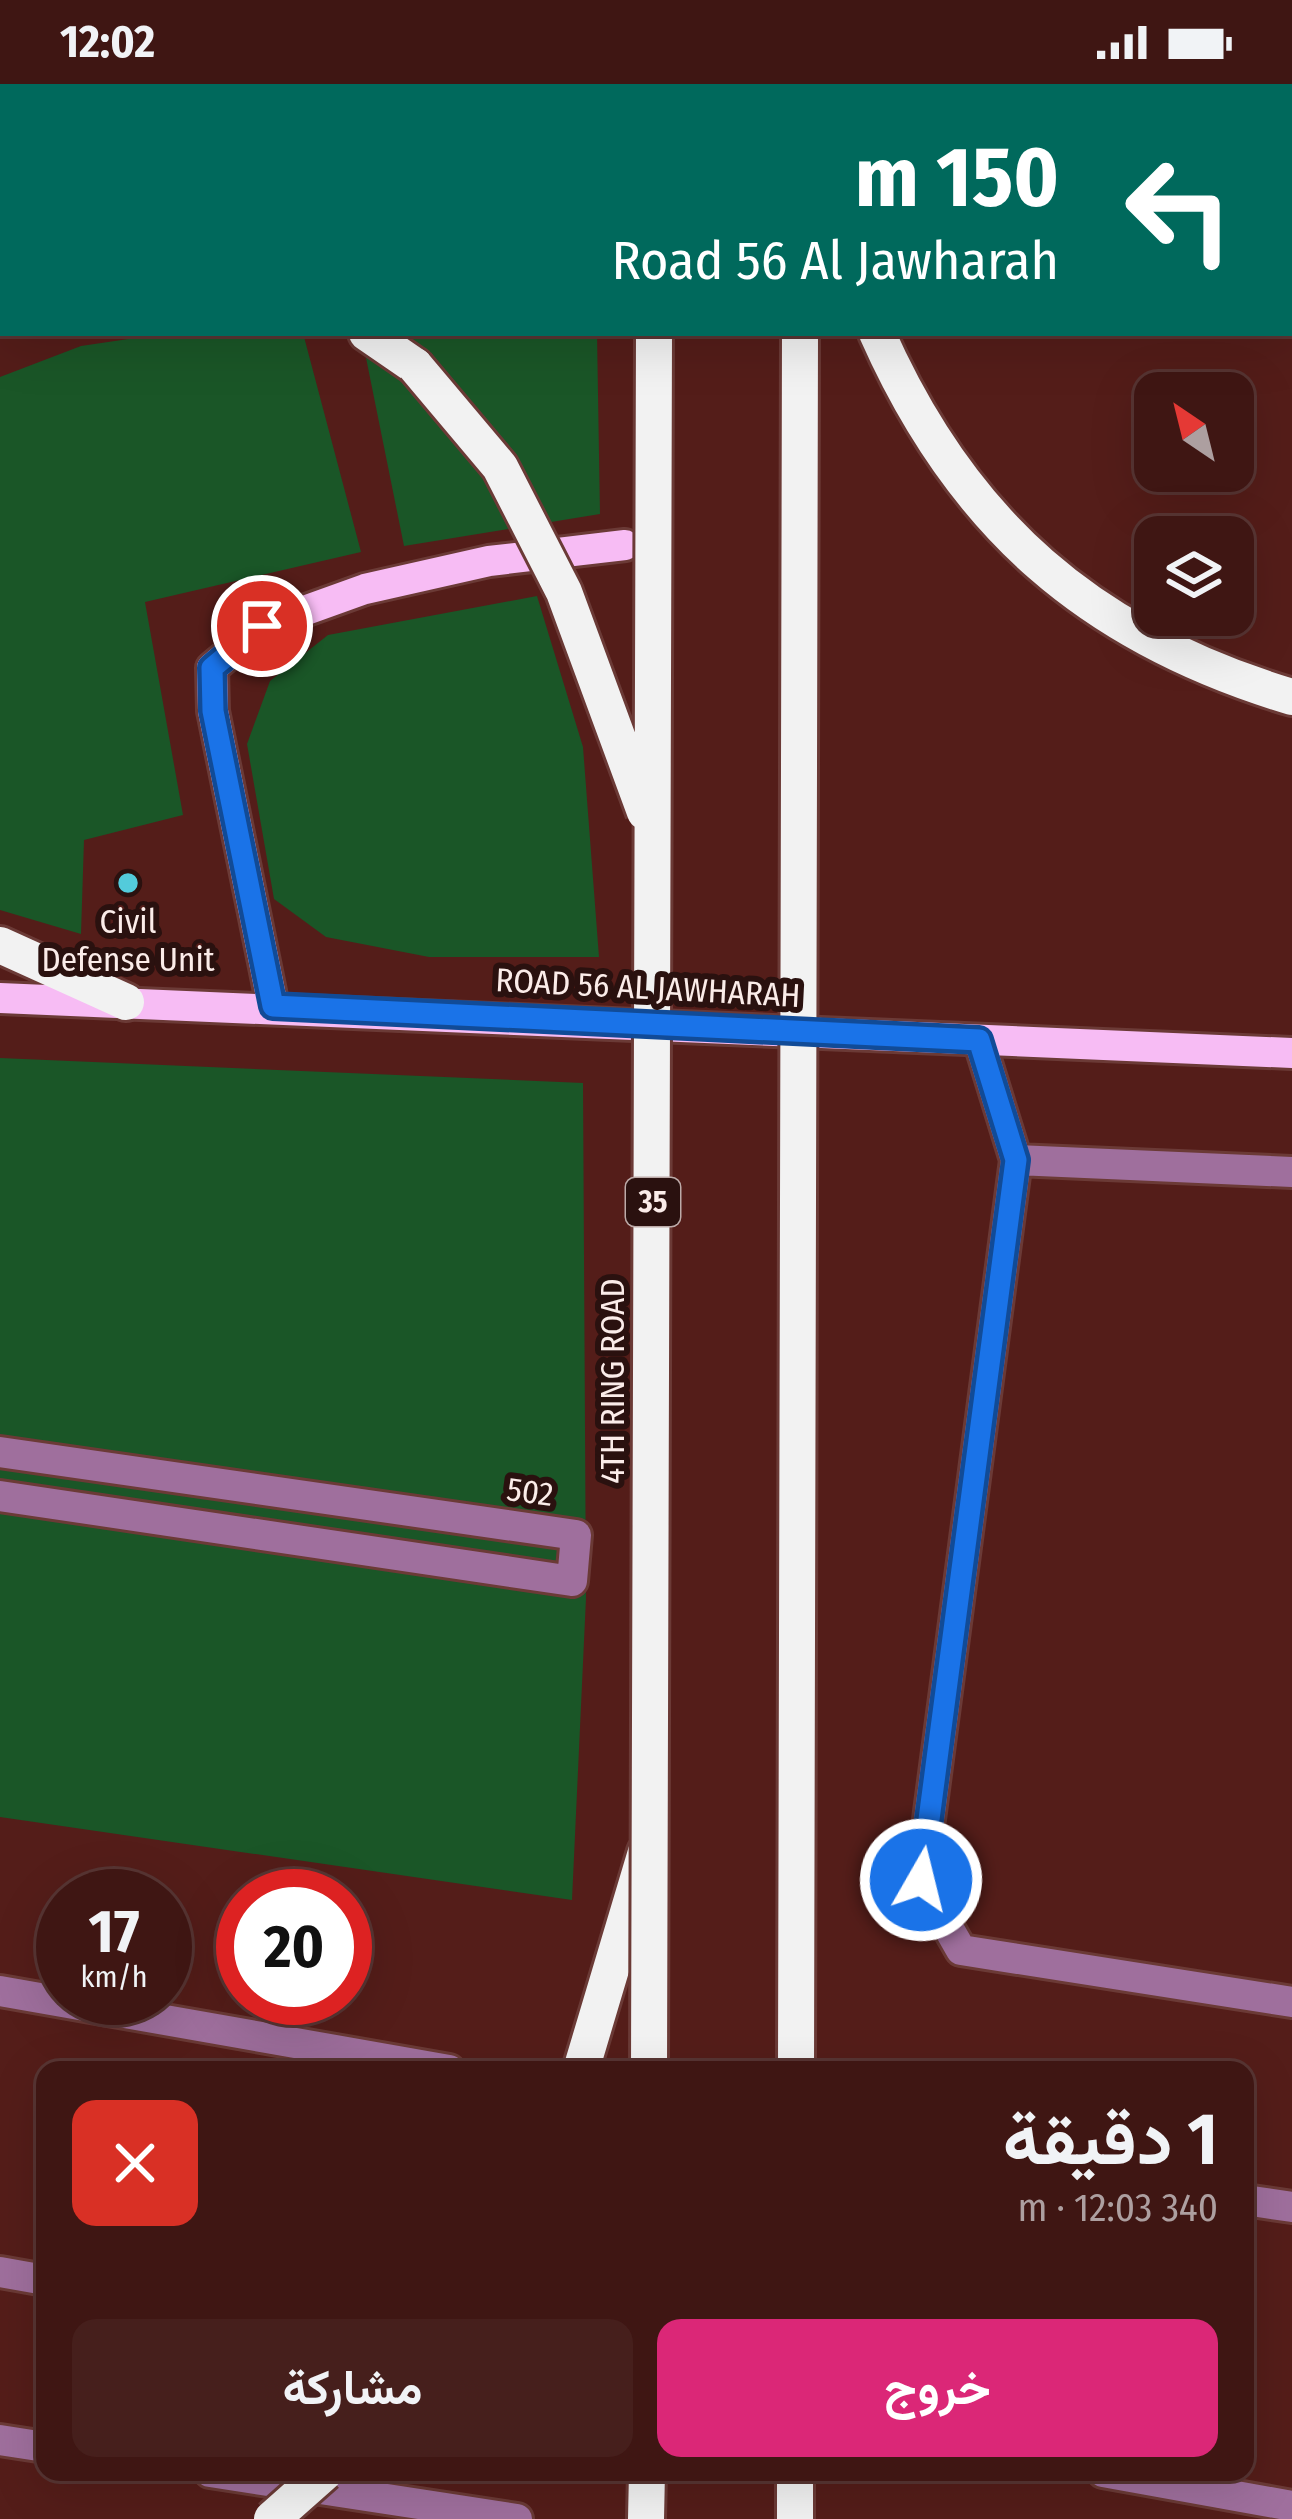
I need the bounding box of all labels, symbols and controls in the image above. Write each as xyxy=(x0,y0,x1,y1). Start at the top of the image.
text: 12:02 xyxy=(60,15,155,69)
text: 150 m xyxy=(855,127,1059,228)
icon: left xyxy=(1101,132,1257,288)
text: Road 56 Al Jawharah xyxy=(611,229,1059,293)
north arrow xyxy=(1134,372,1254,492)
map controls xyxy=(1134,372,1254,636)
button: layers xyxy=(1134,516,1254,636)
pin xyxy=(211,575,313,677)
icon: arrive xyxy=(229,593,295,659)
marker: Civil Defense Unit xyxy=(115,870,141,896)
place label: Civil Defense Unit xyxy=(42,902,215,980)
street label: ROAD 56 AL JAWHARAH xyxy=(495,960,801,1016)
road number: 35 xyxy=(626,1178,680,1226)
street label: 4TH RING ROAD xyxy=(593,1278,633,1484)
street label: 502 xyxy=(504,1469,556,1515)
position arrow xyxy=(858,1817,984,1943)
speed limit sign: 20 xyxy=(216,1869,372,2025)
text: 17 xyxy=(89,1896,139,1968)
text: km/h xyxy=(81,1959,147,1995)
text: 1 دقيقة xyxy=(1003,2097,1218,2183)
button: close xyxy=(72,2100,198,2226)
text: 340 m · 12:03 xyxy=(1017,2185,1218,2231)
button: مشاركة xyxy=(72,2319,633,2457)
button: خروج xyxy=(657,2319,1218,2457)

